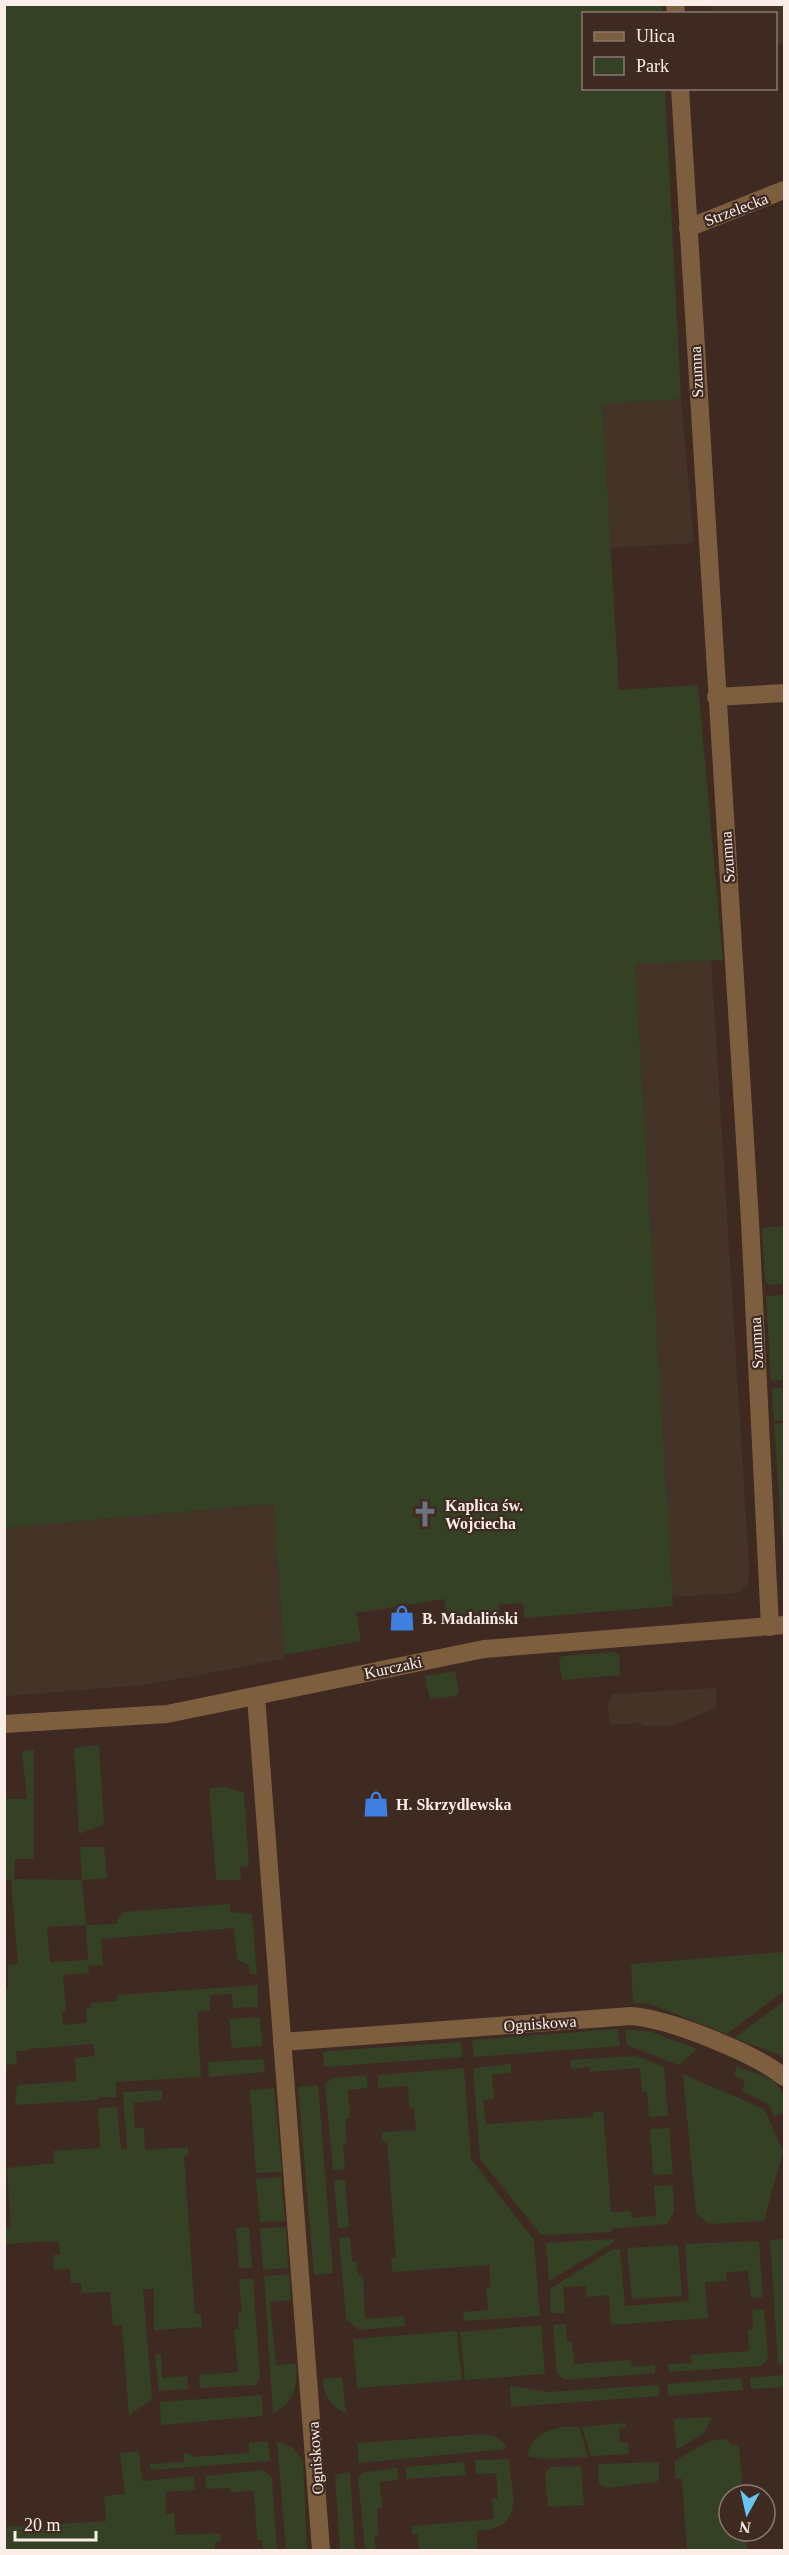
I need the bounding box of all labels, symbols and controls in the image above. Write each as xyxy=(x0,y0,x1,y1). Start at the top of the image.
legend xyxy=(582,12,777,90)
text: Ulica xyxy=(636,26,675,46)
text: Park xyxy=(636,56,669,76)
street label: Strzelecka xyxy=(702,190,770,229)
street label: Szumna xyxy=(687,346,706,398)
street label: Szumna xyxy=(717,831,738,883)
street label: Szumna xyxy=(747,1317,766,1369)
place label: Kaplica św. Wojciecha xyxy=(445,1497,523,1533)
church icon: Kaplica św. Wojciecha xyxy=(410,1499,440,1529)
shop icon: B. Madaliński xyxy=(387,1603,417,1633)
place label: B. Madaliński xyxy=(422,1610,519,1627)
street label: Kurczaki xyxy=(363,1653,424,1682)
shop icon: H. Skrzydlewska xyxy=(361,1789,391,1819)
place label: H. Skrzydlewska xyxy=(396,1796,512,1814)
street label: Ogniskowa xyxy=(503,2012,577,2036)
street label: Ogniskowa xyxy=(304,2421,328,2495)
north arrow xyxy=(717,2483,777,2543)
scale bar xyxy=(15,2504,96,2542)
text: 20 m xyxy=(24,2515,61,2535)
text: N xyxy=(738,2518,752,2537)

